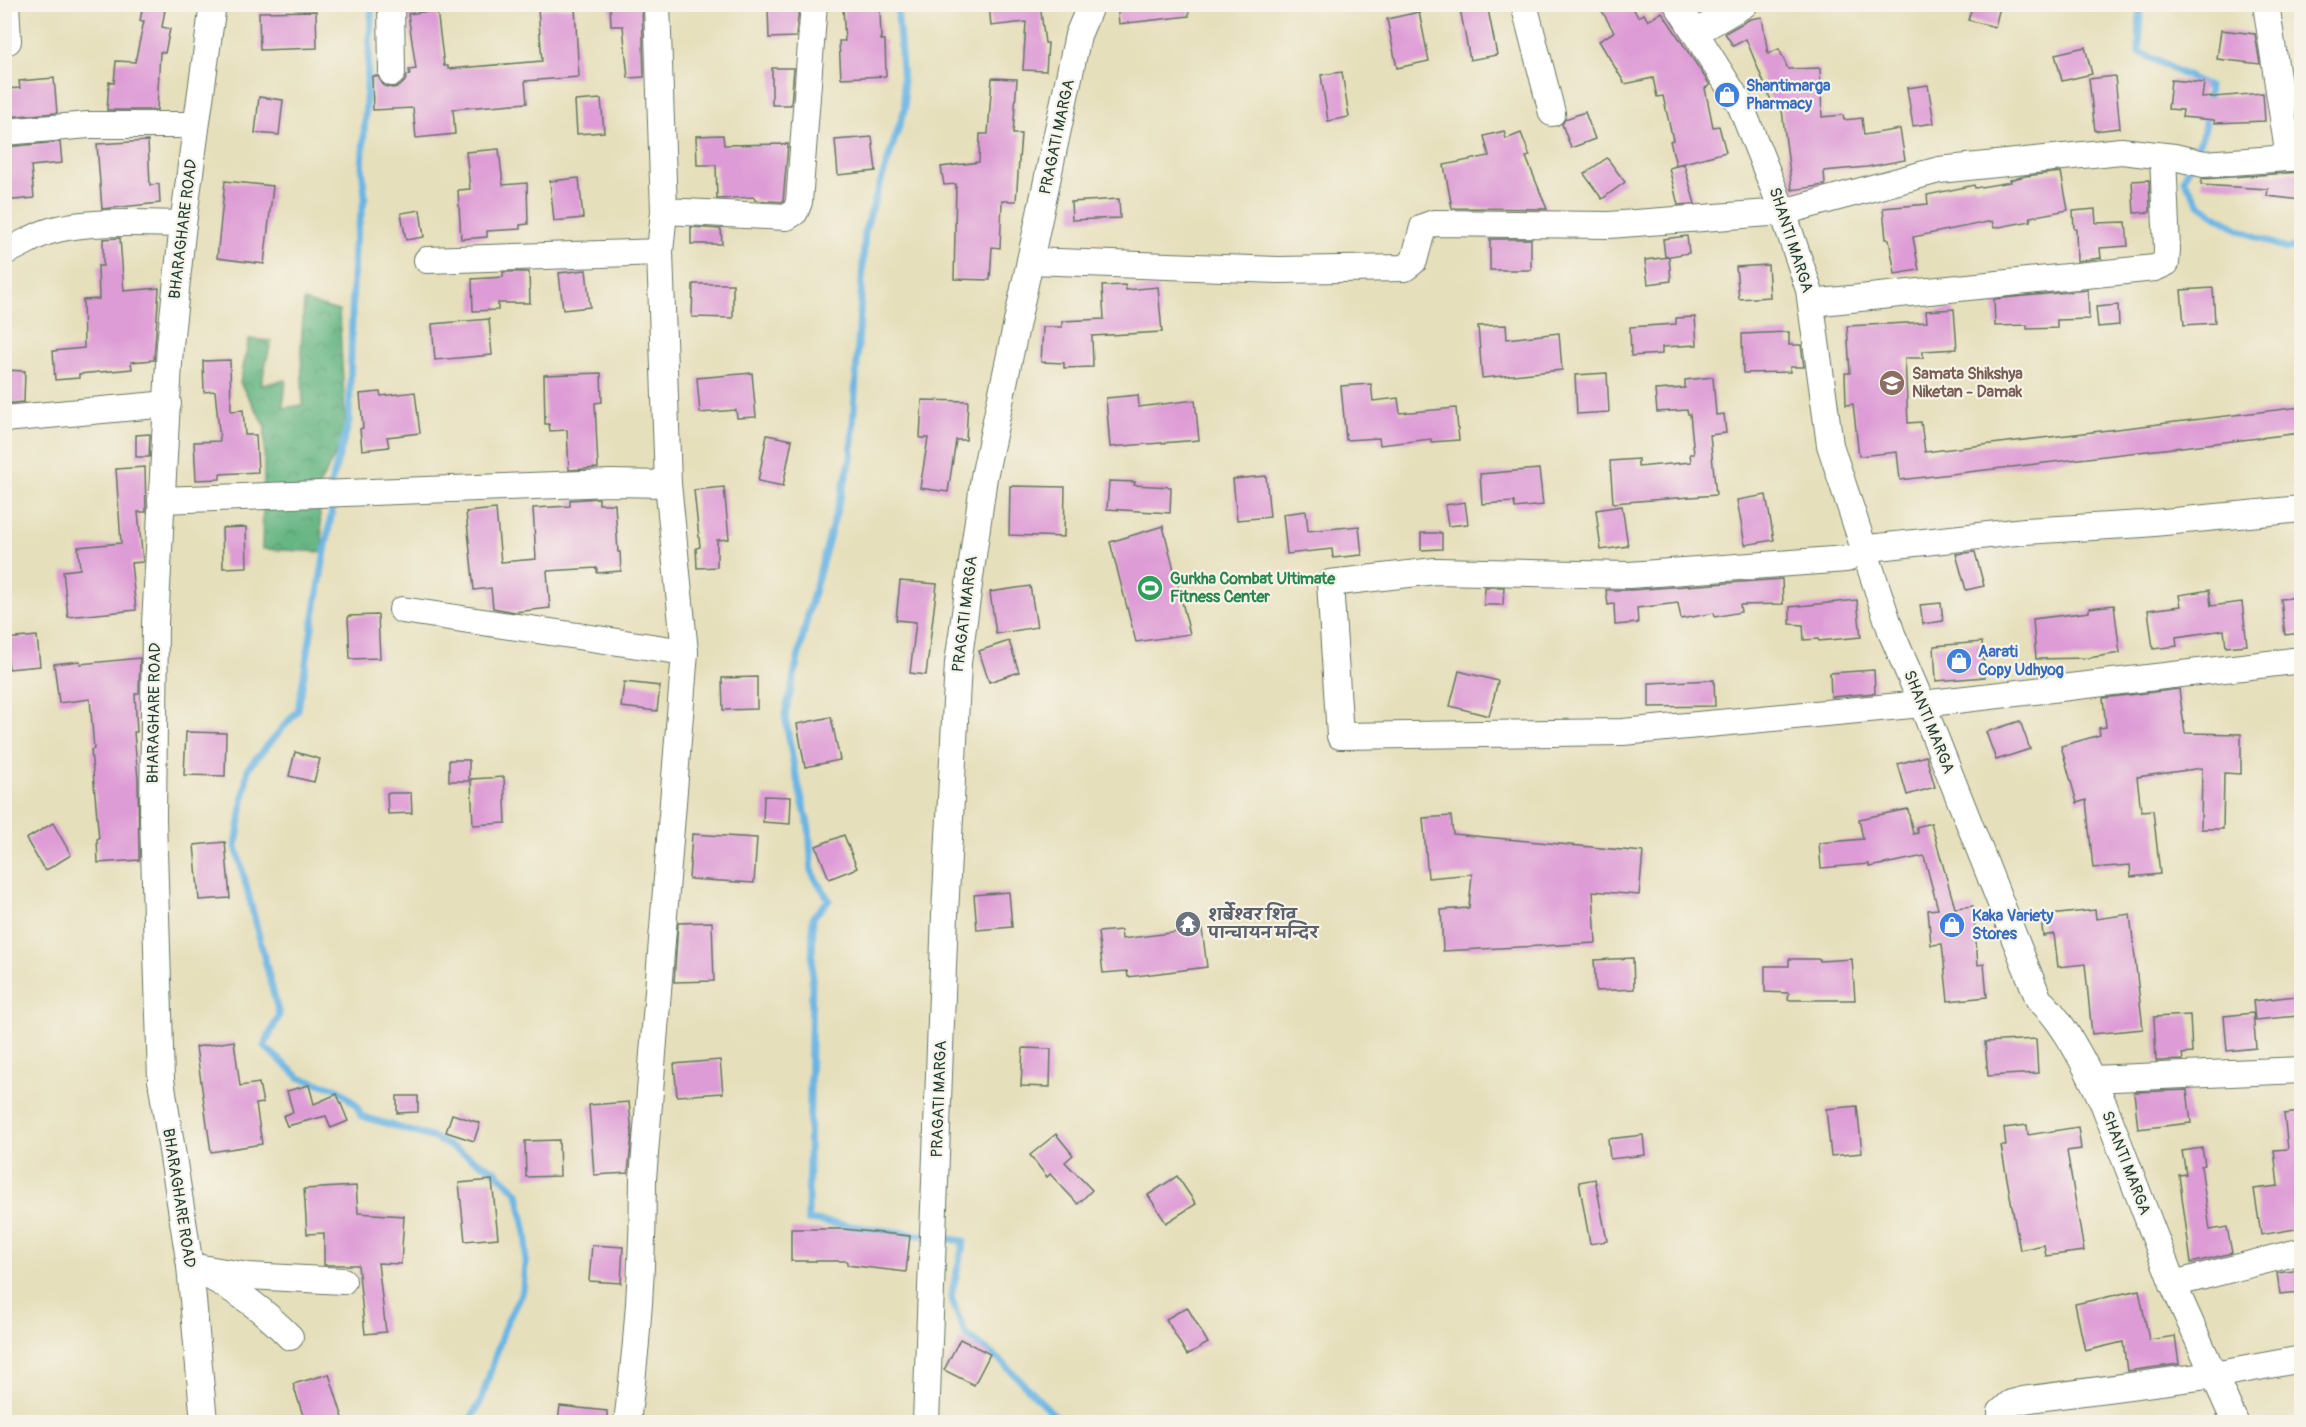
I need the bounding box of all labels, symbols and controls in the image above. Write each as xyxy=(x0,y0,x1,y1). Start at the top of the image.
place label: Shantimarga Pharmacy xyxy=(1746,76,1831,114)
street label: PRAGATI MARGA xyxy=(1035,78,1079,196)
shop icon: Shantimarga Pharmacy xyxy=(1712,80,1742,110)
street label: BHARAGHARE ROAD xyxy=(164,158,202,300)
street label: SHANTI MARGA xyxy=(1765,185,1817,295)
place label: Samata Shikshya Niketan - Damak xyxy=(1912,364,2023,402)
school or university icon: Samata Shikshya Niketan - Damak xyxy=(1877,368,1907,398)
street label: PRAGATI MARGA xyxy=(948,555,982,673)
place label: Gurkha Combat Ultimate Fitness Center xyxy=(1170,569,1336,607)
sports icon: Gurkha Combat Ultimate Fitness Center xyxy=(1135,573,1165,603)
street label: BHARAGHARE ROAD xyxy=(143,642,165,784)
place label: Aarati Copy Udhyog xyxy=(1978,642,2064,680)
shop icon: Aarati Copy Udhyog xyxy=(1944,646,1974,676)
street label: SHANTI MARGA xyxy=(1899,667,1959,777)
place label: शर्बेश्वर शिव पान्चायन मन्दिर xyxy=(1206,901,1320,943)
place label: Kaka Variety Stores xyxy=(1972,906,2054,944)
temple icon: शर्बेश्वर शिव पान्चायन मन्दिर xyxy=(1173,909,1203,939)
shop icon: Kaka Variety Stores xyxy=(1937,910,1967,940)
street label: PRAGATI MARGA xyxy=(927,1040,951,1158)
street label: SHANTI MARGA xyxy=(2097,1108,2155,1218)
street label: BHARAGHARE ROAD xyxy=(158,1127,200,1269)

